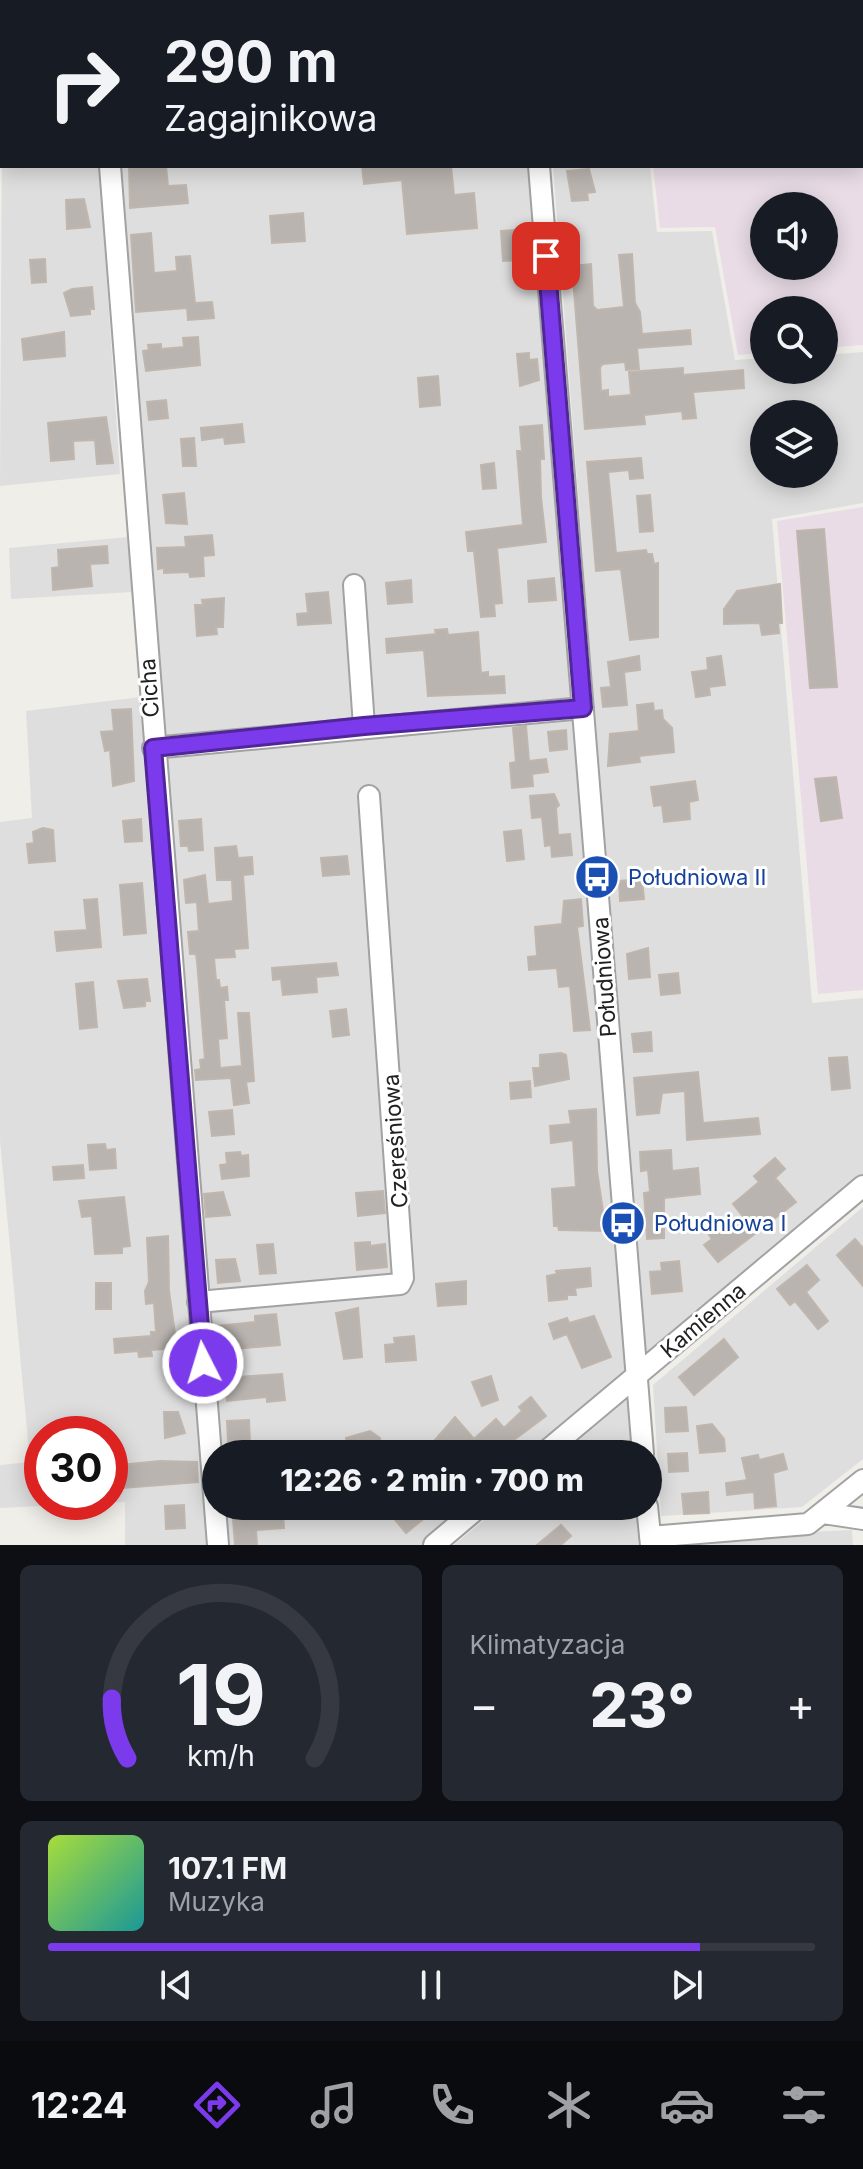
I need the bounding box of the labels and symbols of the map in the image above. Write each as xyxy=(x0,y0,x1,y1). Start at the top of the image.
pin xyxy=(512,222,580,290)
street label: Cicha xyxy=(134,657,164,719)
bus stop icon: Południowa II xyxy=(573,853,621,901)
place label: Południowa II xyxy=(628,864,766,890)
street label: Południowa xyxy=(587,916,621,1038)
street label: Czereśniowa xyxy=(377,1073,413,1209)
bus stop icon: Południowa I xyxy=(599,1199,647,1247)
place label: Południowa I xyxy=(654,1210,787,1236)
street label: Kamienna xyxy=(655,1277,751,1363)
position arrow xyxy=(161,1321,245,1405)
speed limit sign: 30 xyxy=(24,1416,128,1520)

